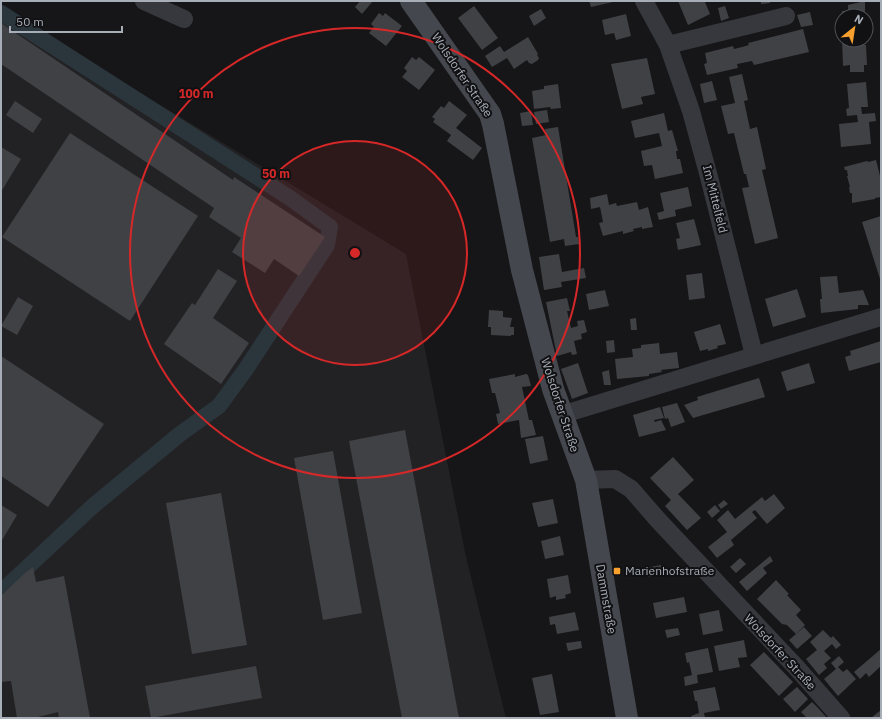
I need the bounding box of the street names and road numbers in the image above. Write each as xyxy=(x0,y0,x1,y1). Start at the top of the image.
street label: Wolsdorfer Straße xyxy=(429,30,496,120)
street label: Im Mittelfeld xyxy=(700,163,731,234)
street label: Wolsdorfer Straße xyxy=(538,356,583,454)
street label: Dammstraße xyxy=(593,563,620,635)
street label: Wolsdorfer Straße xyxy=(741,611,820,693)

